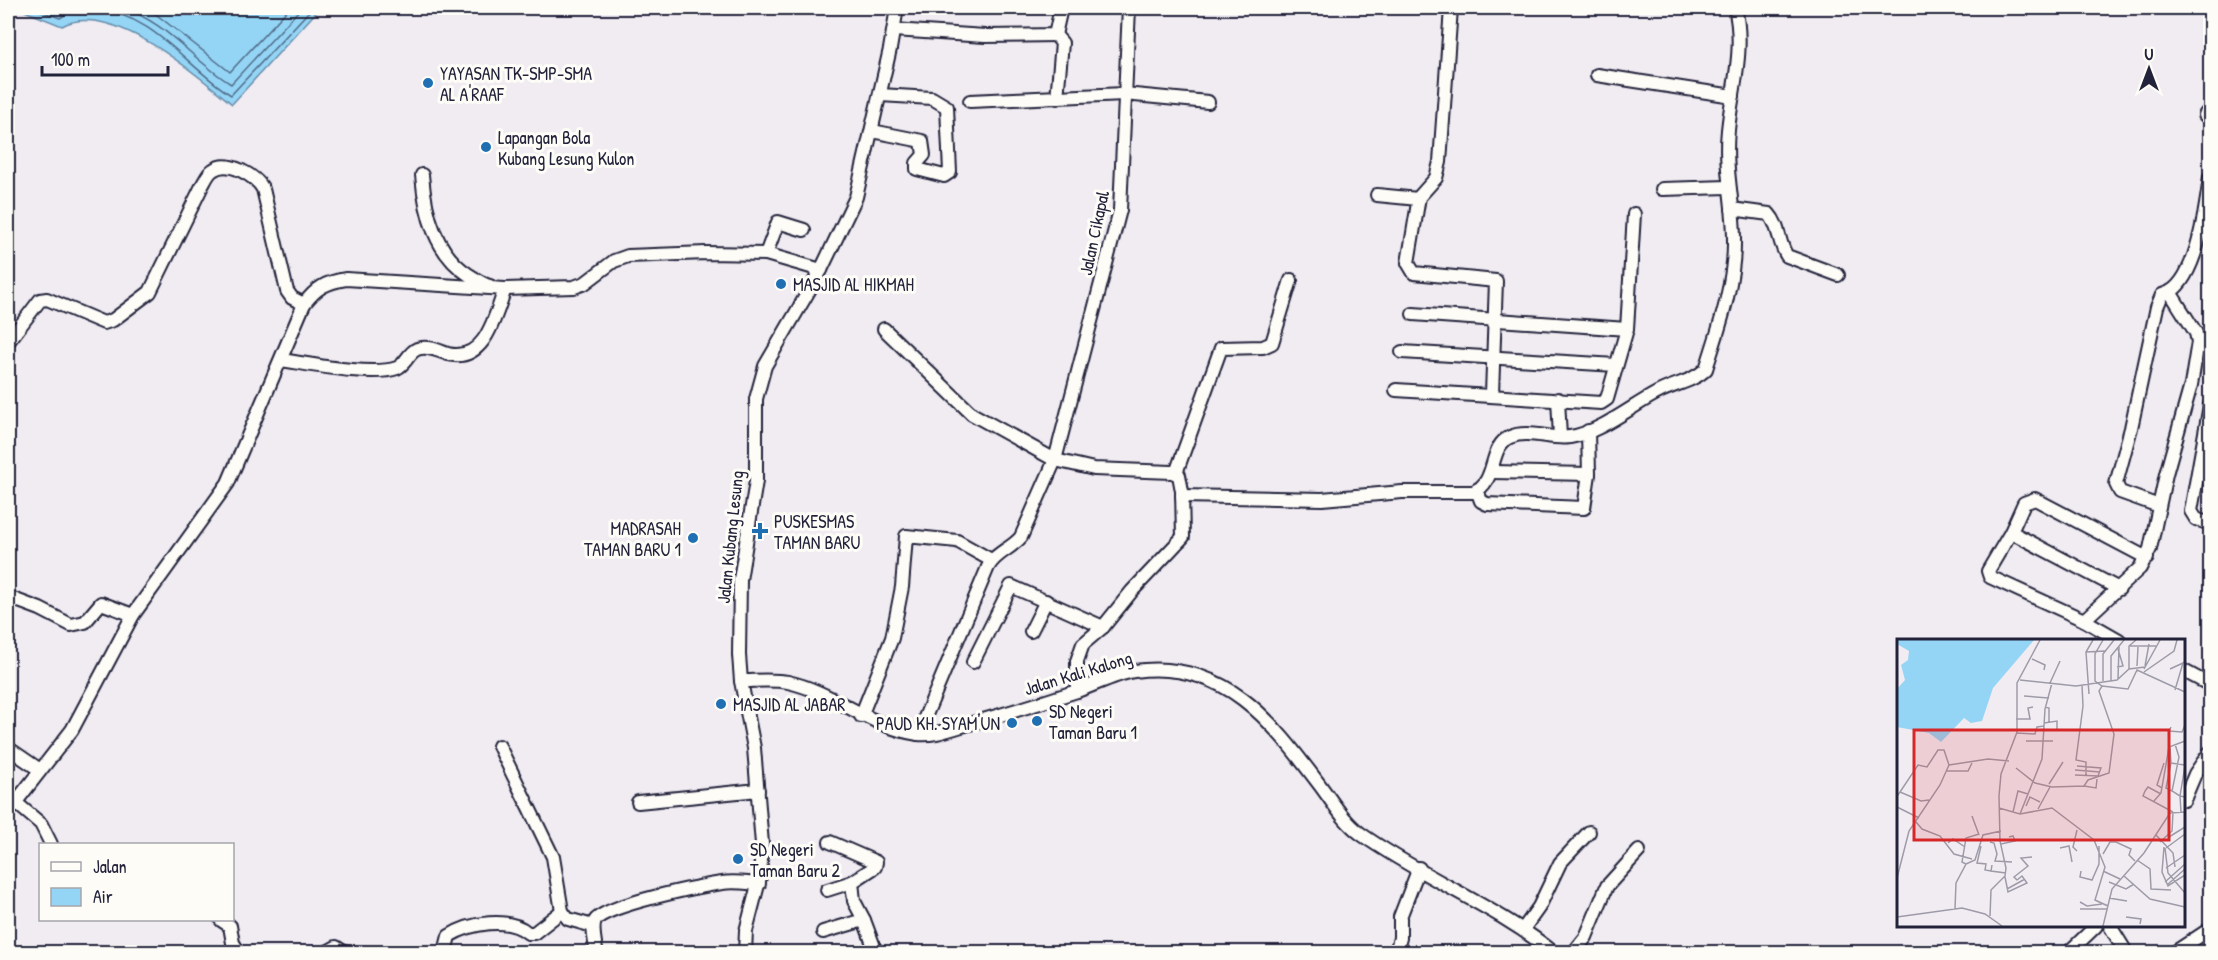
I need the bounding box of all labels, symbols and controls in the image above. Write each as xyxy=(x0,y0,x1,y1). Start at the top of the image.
scale bar xyxy=(42,39,168,77)
north arrow xyxy=(2119,39,2179,99)
text: U xyxy=(2145,43,2154,65)
text: 100 m xyxy=(51,47,90,72)
place label: YAYASAN TK-SMP-SMA AL A'RAAF xyxy=(440,61,592,107)
marker: YAYASAN TK-SMP-SMA AL A'RAAF xyxy=(421,76,435,90)
place label: Lapangan Bola Kubang Lesung Kulon xyxy=(498,125,634,171)
marker: Lapangan Bola Kubang Lesung Kulon xyxy=(479,140,493,154)
street label: Jalan Cikapal xyxy=(1073,188,1115,278)
place label: MASJID AL HIKMAH xyxy=(793,272,914,297)
marker: MASJID AL HIKMAH xyxy=(774,277,788,291)
street label: Jalan Kubang Lesung xyxy=(711,469,749,605)
place label: PUSKESMAS TAMAN BARU xyxy=(774,509,860,555)
place label: MADRASAH TAMAN BARU 1 xyxy=(584,516,681,562)
marker: PUSKESMAS TAMAN BARU xyxy=(751,522,769,540)
marker: MADRASAH TAMAN BARU 1 xyxy=(686,531,700,545)
inset map xyxy=(1897,639,2185,927)
street label: Jalan Kali Kalong xyxy=(1021,645,1135,701)
place label: MASJID AL JABAR xyxy=(733,692,845,717)
marker: MASJID AL JABAR xyxy=(714,697,728,711)
place label: SD Negeri Taman Baru 1 xyxy=(1049,699,1137,745)
place label: PAUD KH. SYAM'UN xyxy=(876,711,1000,736)
marker: SD Negeri Taman Baru 1 xyxy=(1030,714,1044,728)
marker: PAUD KH. SYAM'UN xyxy=(1005,716,1019,730)
place label: SD Negeri Taman Baru 2 xyxy=(750,837,841,883)
legend xyxy=(39,843,234,921)
marker: SD Negeri Taman Baru 2 xyxy=(731,852,745,866)
text: Jalan xyxy=(93,854,127,879)
text: Air xyxy=(93,884,113,909)

